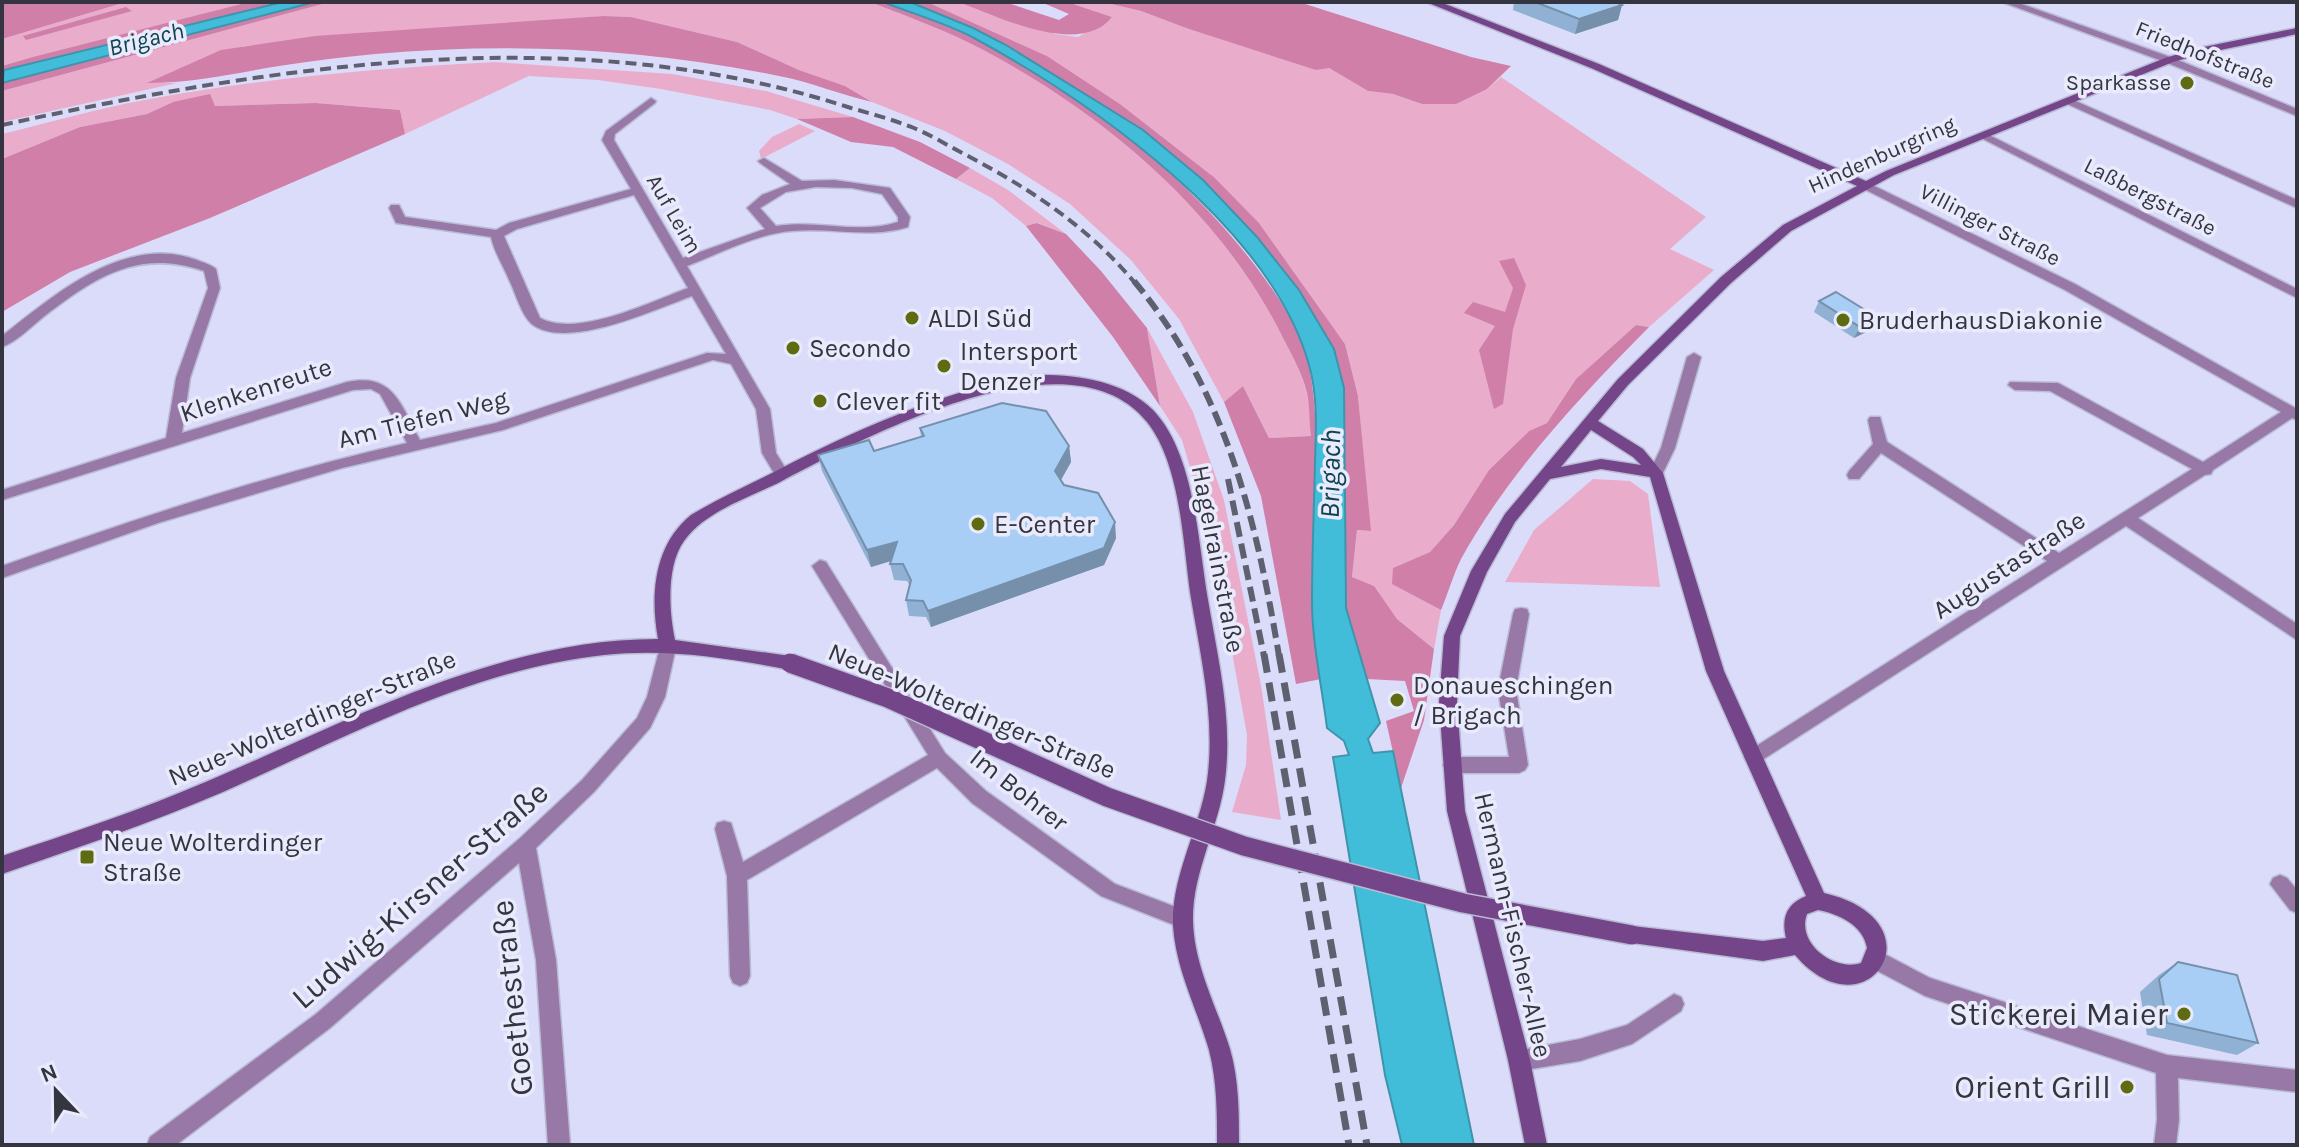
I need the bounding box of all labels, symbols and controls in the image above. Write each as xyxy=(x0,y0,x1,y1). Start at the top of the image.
street label: Friedhofstraße xyxy=(2132,15,2278,95)
water label: Brigach xyxy=(105,16,187,62)
place label: Sparkasse xyxy=(2066,70,2171,96)
marker: Sparkasse xyxy=(2178,74,2196,92)
street label: Hindenburgring xyxy=(1804,111,1960,199)
street label: Laßbergstraße xyxy=(2080,153,2220,241)
street label: Auf Leim xyxy=(641,170,707,258)
street label: Villinger Straße xyxy=(1915,178,2065,272)
place label: ALDI Süd xyxy=(928,303,1033,334)
place label: BruderhausDiakonie xyxy=(1859,305,2103,336)
marker: ALDI Süd xyxy=(903,309,921,327)
marker: BruderhausDiakonie xyxy=(1834,311,1852,329)
place label: Secondo xyxy=(809,333,911,364)
place label: Intersport Denzer xyxy=(960,336,1078,397)
marker: Secondo xyxy=(784,339,802,357)
street label: Klenkenreute xyxy=(176,351,336,429)
marker: Intersport Denzer xyxy=(935,357,953,375)
street label: Am Tiefen Weg xyxy=(335,383,512,455)
place label: Clever fit xyxy=(836,386,941,417)
marker: Clever fit xyxy=(811,392,829,410)
water label: Brigach xyxy=(1313,429,1347,519)
street label: Hagelrainstraße xyxy=(1185,462,1251,656)
street label: Augustastraße xyxy=(1927,504,2091,626)
place label: E-Center xyxy=(994,509,1096,540)
marker: E-Center xyxy=(969,515,987,533)
street label: Neue-Wolterdinger-Straße xyxy=(823,636,1121,786)
street label: Neue-Wolterdinger-Straße xyxy=(163,643,461,793)
place label: Donaueschingen / Brigach xyxy=(1413,670,1613,731)
marker: Donaueschingen / Brigach xyxy=(1388,691,1406,709)
street label: Im Bohrer xyxy=(964,742,1075,838)
street label: Ludwig-Kirsner-Straße xyxy=(284,774,556,1016)
street label: Hermann-Fischer-Allee xyxy=(1467,789,1559,1061)
place label: Neue Wolterdinger Straße xyxy=(103,827,323,888)
marker: Neue Wolterdinger Straße xyxy=(78,848,96,866)
street label: Goethestraße xyxy=(483,898,541,1098)
place label: Stickerei Maier xyxy=(1949,996,2168,1033)
marker: Stickerei Maier xyxy=(2175,1005,2193,1023)
north arrow xyxy=(16,1051,96,1131)
text: N xyxy=(37,1058,61,1088)
place label: Orient Grill xyxy=(1954,1069,2111,1106)
marker: Orient Grill xyxy=(2118,1078,2136,1096)

